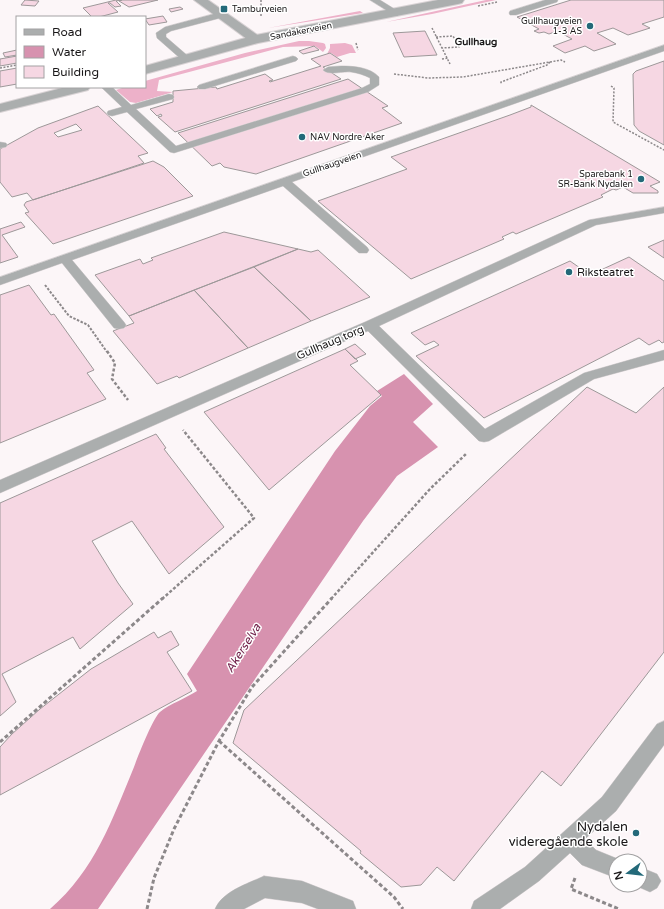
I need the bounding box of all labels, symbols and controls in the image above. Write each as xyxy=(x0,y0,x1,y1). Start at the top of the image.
marker: Tamburveien xyxy=(219,4,229,14)
place label: Tamburveien xyxy=(232,4,287,15)
legend xyxy=(16,16,146,88)
place label: Gullhaugveien 1-3 AS xyxy=(521,16,582,37)
street label: Sandakerveien xyxy=(269,20,333,43)
marker: Gullhaugveien 1-3 AS xyxy=(585,21,595,31)
text: Road xyxy=(52,25,82,39)
district label: Gullhaug xyxy=(455,36,497,48)
text: Water xyxy=(52,45,87,59)
text: Building xyxy=(52,65,99,79)
marker: NAV Nordre Aker xyxy=(297,132,307,142)
place label: NAV Nordre Aker xyxy=(310,132,385,143)
street label: Gullhaugveien xyxy=(302,149,363,180)
place label: Sparebank 1 SR-Bank Nydalen xyxy=(558,169,633,190)
marker: Sparebank 1 SR-Bank Nydalen xyxy=(636,174,646,184)
place label: Riksteatret xyxy=(577,266,634,279)
marker: Riksteatret xyxy=(564,267,574,277)
street label: Gullhaug torg xyxy=(295,322,366,362)
water label: Akerselva xyxy=(222,621,264,675)
place label: Nydalen videregående skole xyxy=(509,819,628,850)
marker: Nydalen videregående skole xyxy=(631,828,641,838)
north arrow xyxy=(608,853,648,893)
text: N xyxy=(611,870,626,881)

